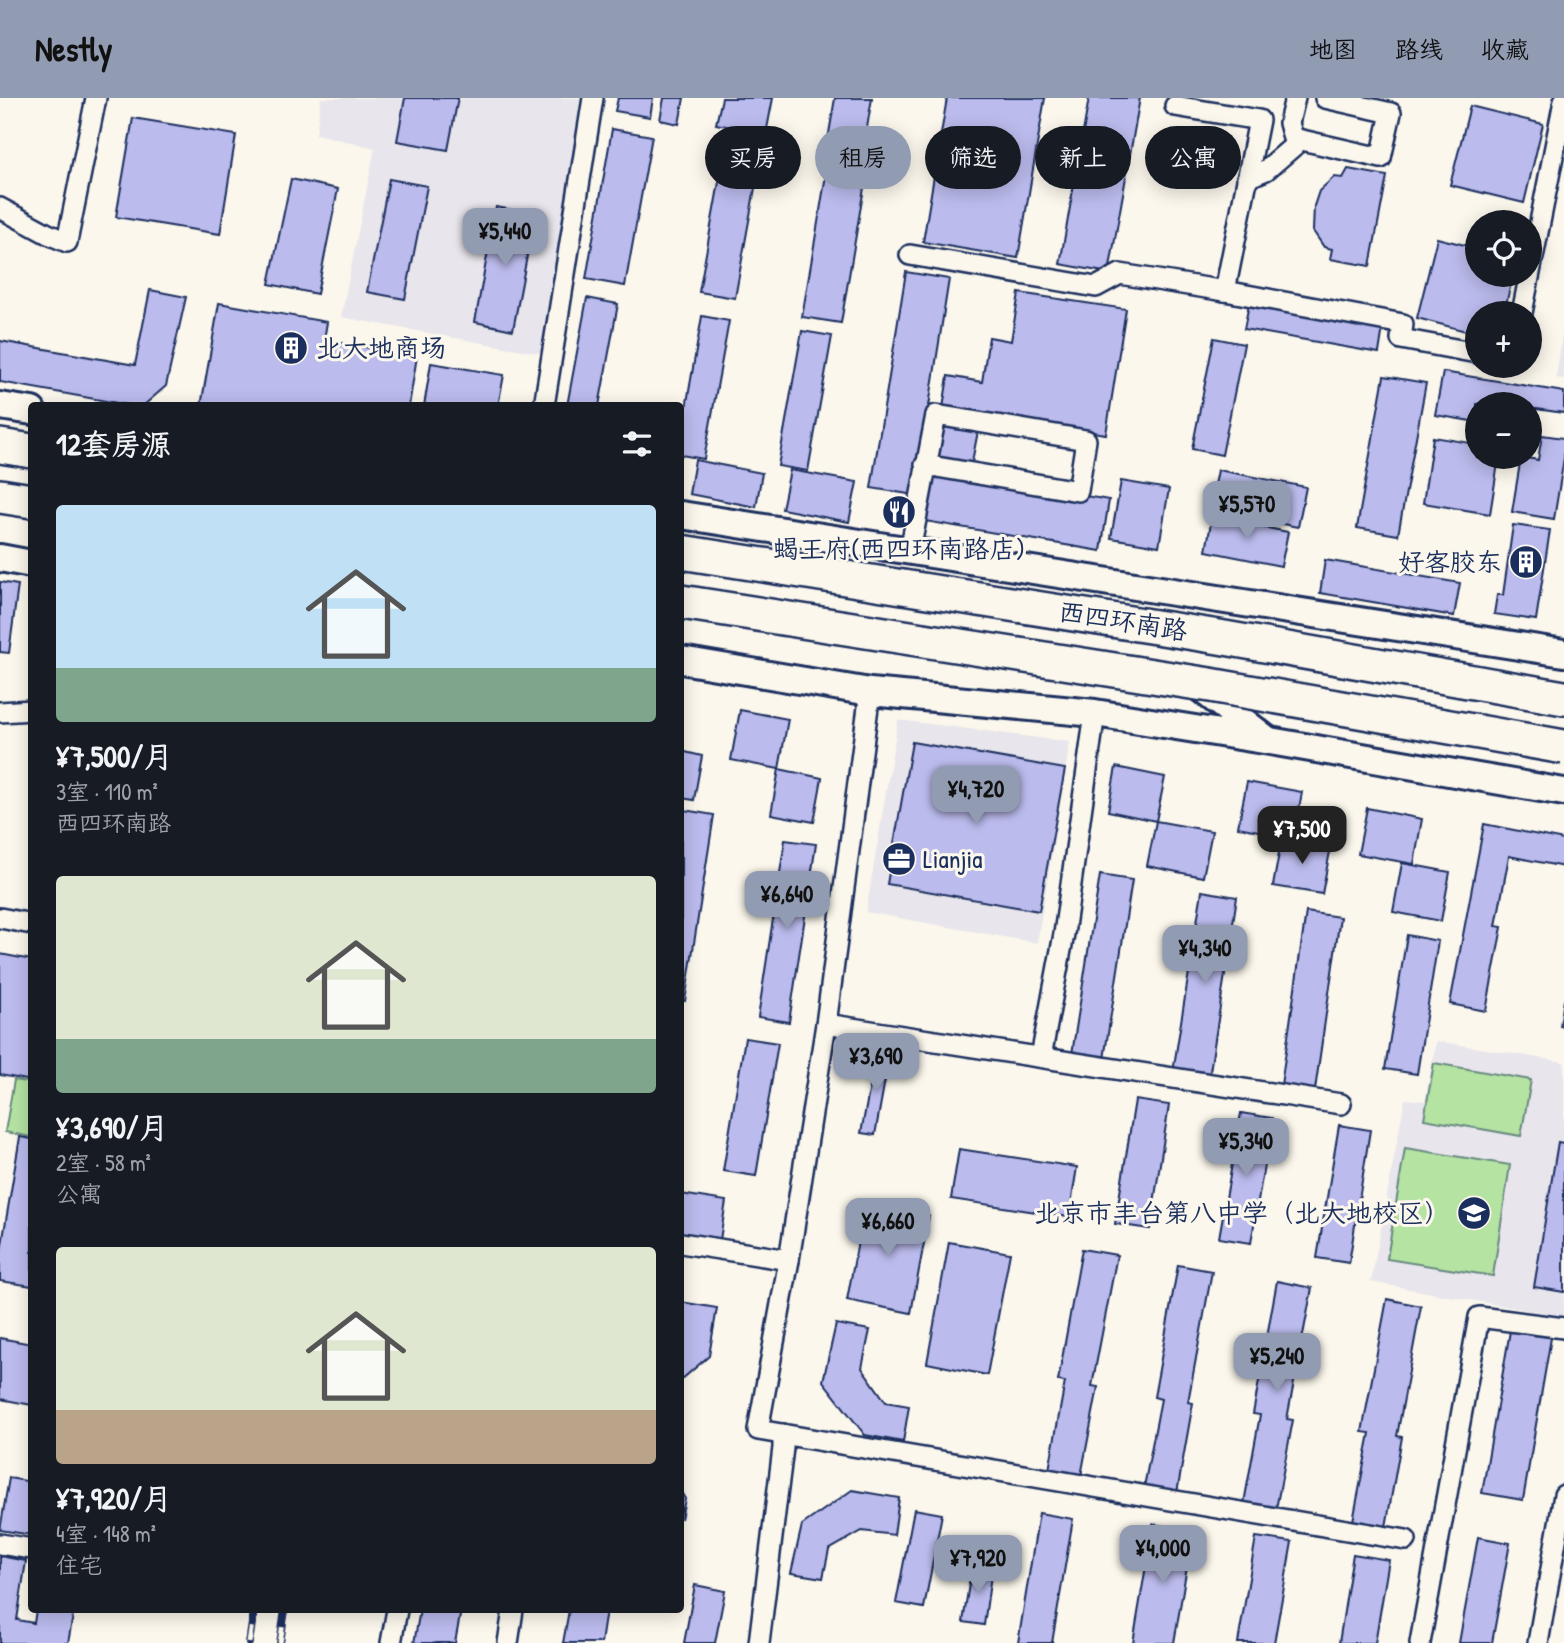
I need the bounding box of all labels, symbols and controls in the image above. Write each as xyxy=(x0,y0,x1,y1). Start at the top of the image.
text: Nestly xyxy=(35,27,112,71)
text: 地图 xyxy=(1309,33,1357,65)
text: 路线 xyxy=(1395,33,1443,65)
text: 收藏 xyxy=(1481,33,1529,65)
chip: 买房 xyxy=(705,126,801,189)
chip: 租房 xyxy=(815,126,911,189)
chip: 筛选 xyxy=(925,126,1021,189)
chip: 新上 xyxy=(1035,126,1131,189)
chip: 公寓 xyxy=(1145,126,1241,189)
pin: ¥5,440 xyxy=(448,208,562,268)
map controls xyxy=(1465,210,1542,469)
button: locate xyxy=(1465,210,1542,287)
text: ¥5,440 xyxy=(479,215,531,246)
button: + xyxy=(1465,301,1542,378)
building icon: 北大地商场 xyxy=(272,329,310,367)
place label: 北大地商场 xyxy=(316,330,446,365)
button: − xyxy=(1465,392,1542,469)
text: 12套房源 xyxy=(56,424,171,464)
icon: filters xyxy=(618,425,656,463)
pin: ¥5,570 xyxy=(1190,482,1304,541)
text: ¥5,570 xyxy=(1219,488,1275,519)
restaurant icon: 蝎王府(西四环南路店) xyxy=(880,493,918,531)
place label: 蝎王府(西四环南路店) xyxy=(773,531,1025,566)
building icon: 好客胶东 xyxy=(1507,543,1545,581)
place label: 好客胶东 xyxy=(1398,544,1502,579)
icon: home xyxy=(293,551,419,677)
street label: 西四环南路 xyxy=(1056,593,1190,648)
text: ¥7,500/月 xyxy=(56,736,173,776)
pin: ¥4,720 xyxy=(919,766,1033,826)
text: ¥4,720 xyxy=(948,773,1004,804)
text: 3室 · 110 m² xyxy=(56,776,158,807)
pin: ¥7,500 xyxy=(1245,806,1359,866)
text: 西四环南路 xyxy=(56,807,171,838)
text: ¥7,500 xyxy=(1273,813,1331,844)
office icon: Lianjia xyxy=(880,840,918,878)
place label: Lianjia xyxy=(923,841,983,876)
pin: ¥6,640 xyxy=(730,872,844,931)
text: ¥6,640 xyxy=(761,878,813,909)
icon: home xyxy=(293,922,419,1048)
pin: ¥4,340 xyxy=(1148,926,1262,985)
text: ¥4,340 xyxy=(1178,932,1232,963)
pin: ¥3,690 xyxy=(819,1034,933,1093)
text: ¥3,690 xyxy=(849,1040,903,1071)
text: ¥3,690/月 xyxy=(56,1107,169,1147)
pin: ¥5,340 xyxy=(1189,1118,1303,1178)
text: ¥5,340 xyxy=(1219,1125,1273,1156)
text: 2室 · 58 m² xyxy=(56,1147,151,1178)
text: 公寓 xyxy=(56,1178,102,1209)
school or university icon: 北京市丰台第八中学（北大地校区） xyxy=(1455,1194,1493,1232)
place label: 北京市丰台第八中学（北大地校区） xyxy=(1034,1195,1450,1230)
pin: ¥6,660 xyxy=(831,1198,945,1258)
text: ¥6,660 xyxy=(861,1205,915,1236)
icon: home xyxy=(293,1293,419,1419)
pin: ¥5,240 xyxy=(1220,1334,1334,1393)
text: ¥5,240 xyxy=(1250,1340,1304,1371)
text: ¥7,920/月 xyxy=(56,1478,172,1518)
text: 4室 · 148 m² xyxy=(56,1518,156,1549)
pin: ¥4,000 xyxy=(1106,1526,1220,1585)
text: ¥4,000 xyxy=(1136,1532,1190,1563)
pin: ¥7,920 xyxy=(921,1536,1035,1595)
text: ¥7,920 xyxy=(950,1542,1006,1573)
text: 住宅 xyxy=(56,1549,102,1580)

